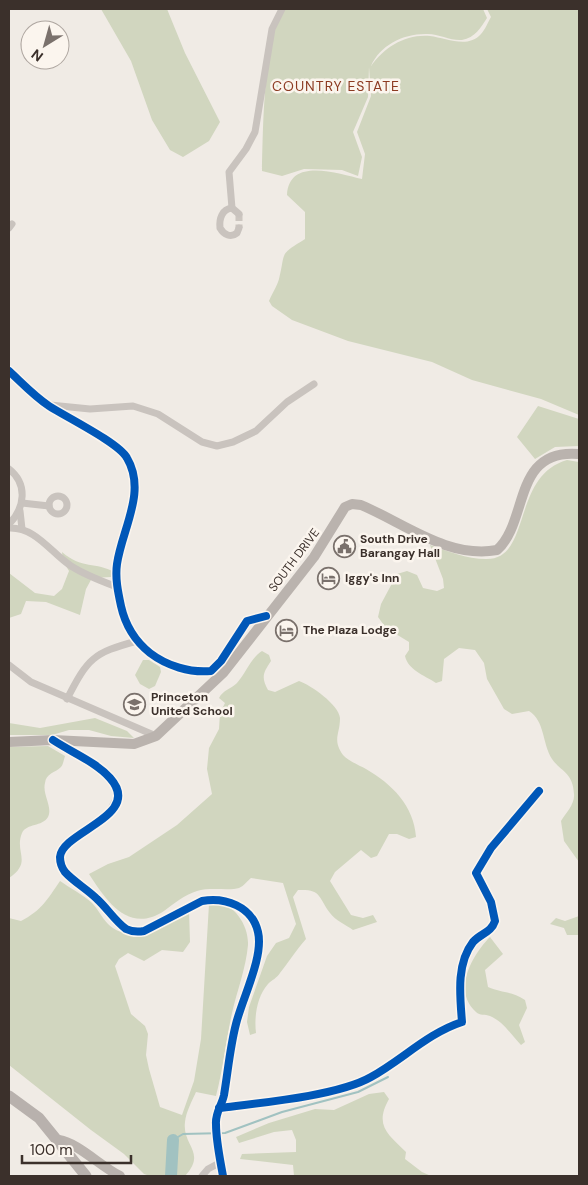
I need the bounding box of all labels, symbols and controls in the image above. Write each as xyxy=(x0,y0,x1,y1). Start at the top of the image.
north arrow xyxy=(20,20,70,70)
text: N xyxy=(28,45,47,66)
district label: COUNTRY ESTATE xyxy=(272,77,400,95)
street label: SOUTH DRIVE xyxy=(265,525,323,595)
place label: South Drive Barangay Hall xyxy=(360,531,440,561)
public building icon: South Drive Barangay Hall xyxy=(332,534,356,558)
hotel icon: Iggy's Inn xyxy=(317,566,341,590)
place label: Iggy's Inn xyxy=(345,570,399,586)
hotel icon: The Plaza Lodge xyxy=(275,618,299,642)
place label: The Plaza Lodge xyxy=(303,622,397,638)
place label: Princeton United School xyxy=(151,689,233,719)
school or university icon: Princeton United School xyxy=(123,692,147,716)
scale bar xyxy=(22,1132,131,1164)
text: 100 m xyxy=(30,1140,73,1160)

